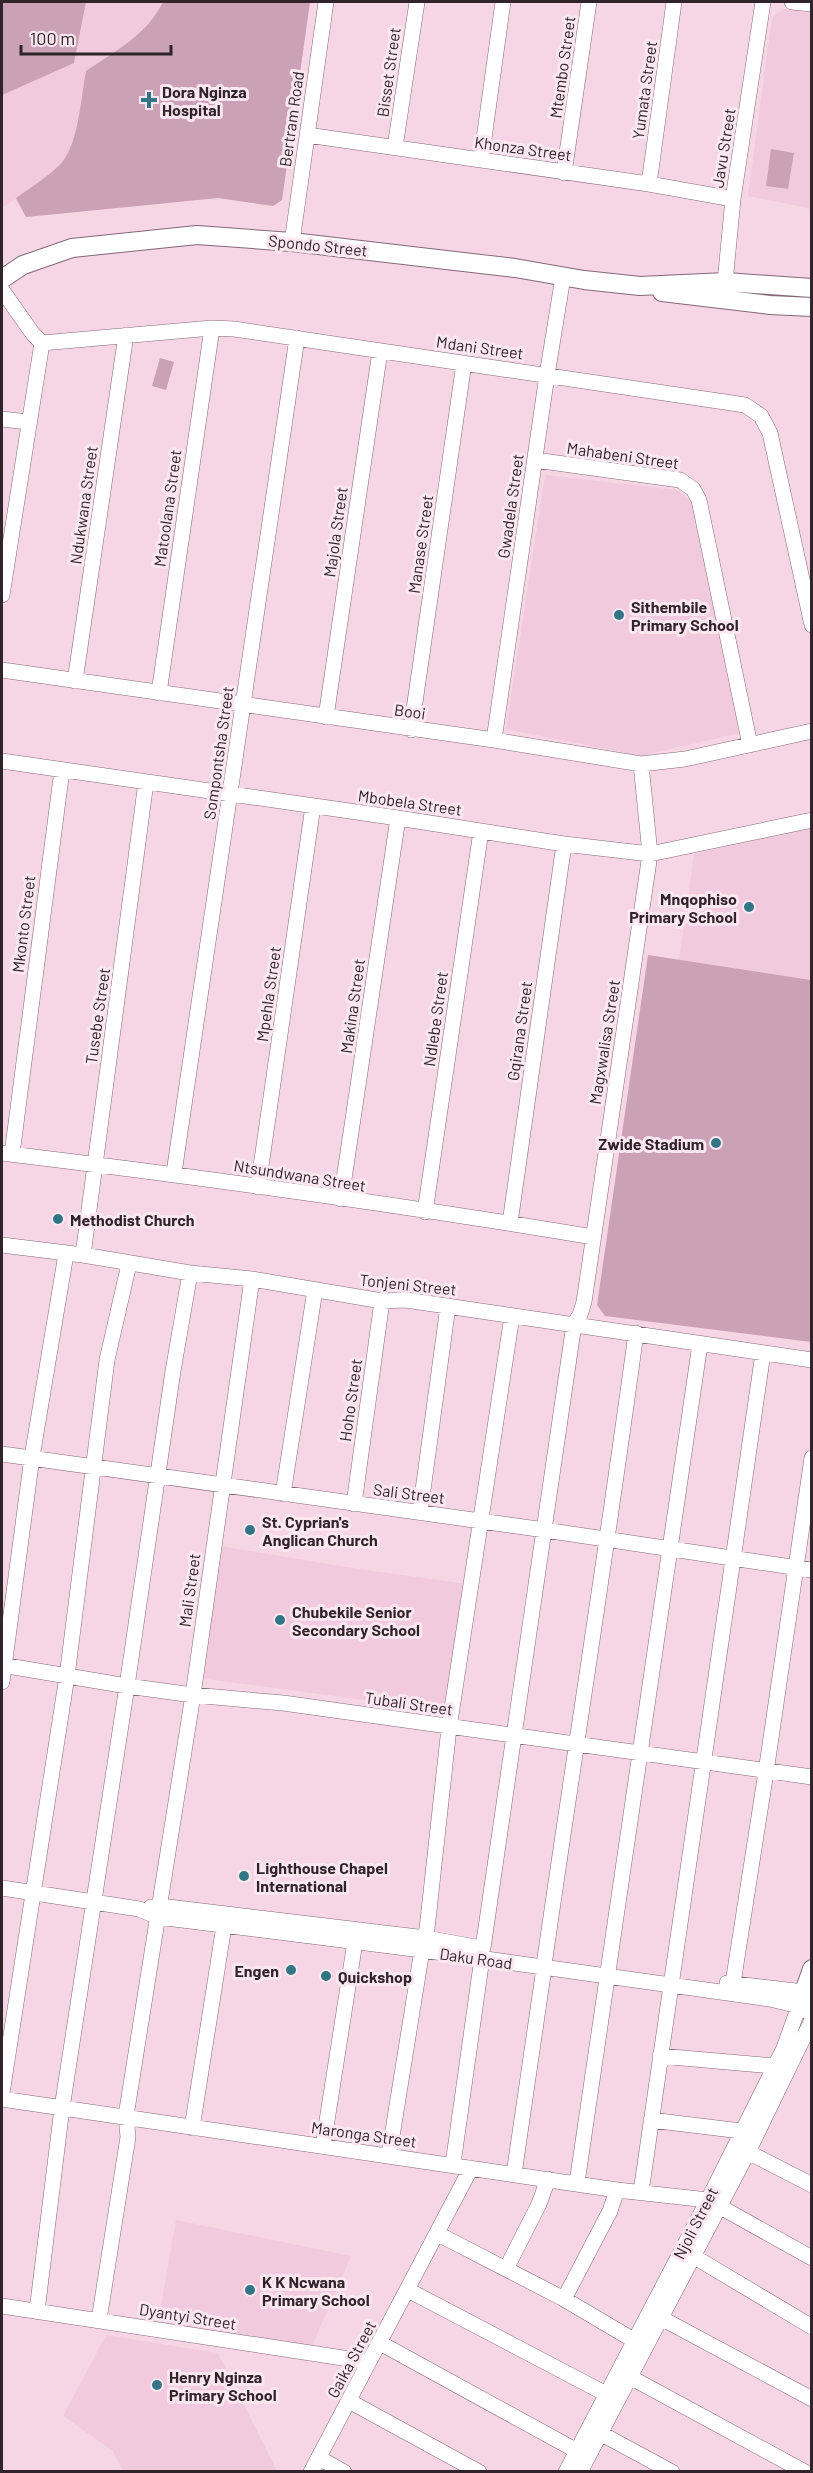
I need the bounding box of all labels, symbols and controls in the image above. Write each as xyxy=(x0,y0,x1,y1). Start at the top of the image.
street label: Mtembo Street xyxy=(545,15,579,119)
scale bar xyxy=(21,18,171,56)
street label: Bisset Street xyxy=(372,26,404,118)
text: 100 m xyxy=(30,27,75,49)
street label: Yumata Street xyxy=(628,39,660,141)
street label: Bertram Road xyxy=(275,70,307,168)
place label: Dora Nginza Hospital xyxy=(162,82,247,119)
marker: Dora Nginza Hospital xyxy=(140,91,158,109)
street label: Javu Street xyxy=(707,107,739,189)
street label: Khonza Street xyxy=(473,132,573,164)
street label: Spondo Street xyxy=(267,230,369,260)
street label: Mdani Street xyxy=(435,331,525,363)
street label: Mahabeni Street xyxy=(566,438,680,472)
street label: Ndukwana Street xyxy=(65,445,101,565)
street label: Matoolana Street xyxy=(149,448,185,568)
street label: Gwadela Street xyxy=(493,453,527,559)
street label: Majola Street xyxy=(319,486,351,578)
street label: Manase Street xyxy=(404,493,436,595)
place label: Sithembile Primary School xyxy=(631,597,739,634)
marker: Sithembile Primary School xyxy=(612,608,626,622)
street label: Sompontsha Street xyxy=(199,685,237,821)
street label: Booi xyxy=(393,699,427,723)
street label: Mbobela Street xyxy=(357,785,463,819)
street label: Mkonto Street xyxy=(8,874,38,974)
place label: Mnqophiso Primary School xyxy=(629,889,737,926)
marker: Mnqophiso Primary School xyxy=(742,900,756,914)
street label: Mpehla Street xyxy=(252,945,284,1043)
street label: Makina Street xyxy=(336,957,368,1055)
street label: Tusebe Street xyxy=(81,967,113,1065)
street label: Ndlebe Street xyxy=(419,970,451,1068)
street label: Magxwalisa Street xyxy=(585,978,623,1106)
street label: Gqirana Street xyxy=(503,980,535,1082)
place label: Zwide Stadium xyxy=(598,1134,704,1153)
marker: Zwide Stadium xyxy=(709,1136,723,1150)
street label: Ntsundwana Street xyxy=(233,1155,367,1195)
place label: Methodist Church xyxy=(70,1210,195,1229)
marker: Methodist Church xyxy=(51,1212,65,1226)
street label: Tonjeni Street xyxy=(359,1269,457,1299)
street label: Hoho Street xyxy=(335,1357,365,1443)
street label: Sali Street xyxy=(372,1479,446,1507)
place label: St. Cyprian's Anglican Church xyxy=(262,1512,378,1549)
marker: St. Cyprian's Anglican Church xyxy=(243,1523,257,1537)
street label: Mali Street xyxy=(174,1552,204,1628)
place label: Chubekile Senior Secondary School xyxy=(292,1602,420,1639)
marker: Chubekile Senior Secondary School xyxy=(273,1613,287,1627)
street label: Tubali Street xyxy=(364,1687,454,1719)
place label: Lighthouse Chapel International xyxy=(256,1858,388,1895)
marker: Lighthouse Chapel International xyxy=(237,1869,251,1883)
street label: Daku Road xyxy=(438,1944,514,1972)
place label: Engen xyxy=(235,1961,279,1980)
marker: Engen xyxy=(284,1963,298,1977)
place label: Quickshop xyxy=(338,1967,412,1986)
marker: Quickshop xyxy=(319,1969,333,1983)
street label: Maronga Street xyxy=(310,2117,418,2151)
street label: Njoli Street xyxy=(669,2184,721,2262)
place label: K K Ncwana Primary School xyxy=(262,2272,370,2309)
marker: K K Ncwana Primary School xyxy=(243,2283,257,2297)
street label: Dyantyi Street xyxy=(138,2299,238,2333)
street label: Gaika Street xyxy=(323,2317,379,2401)
place label: Henry Nginza Primary School xyxy=(169,2367,277,2404)
marker: Henry Nginza Primary School xyxy=(150,2378,164,2392)

